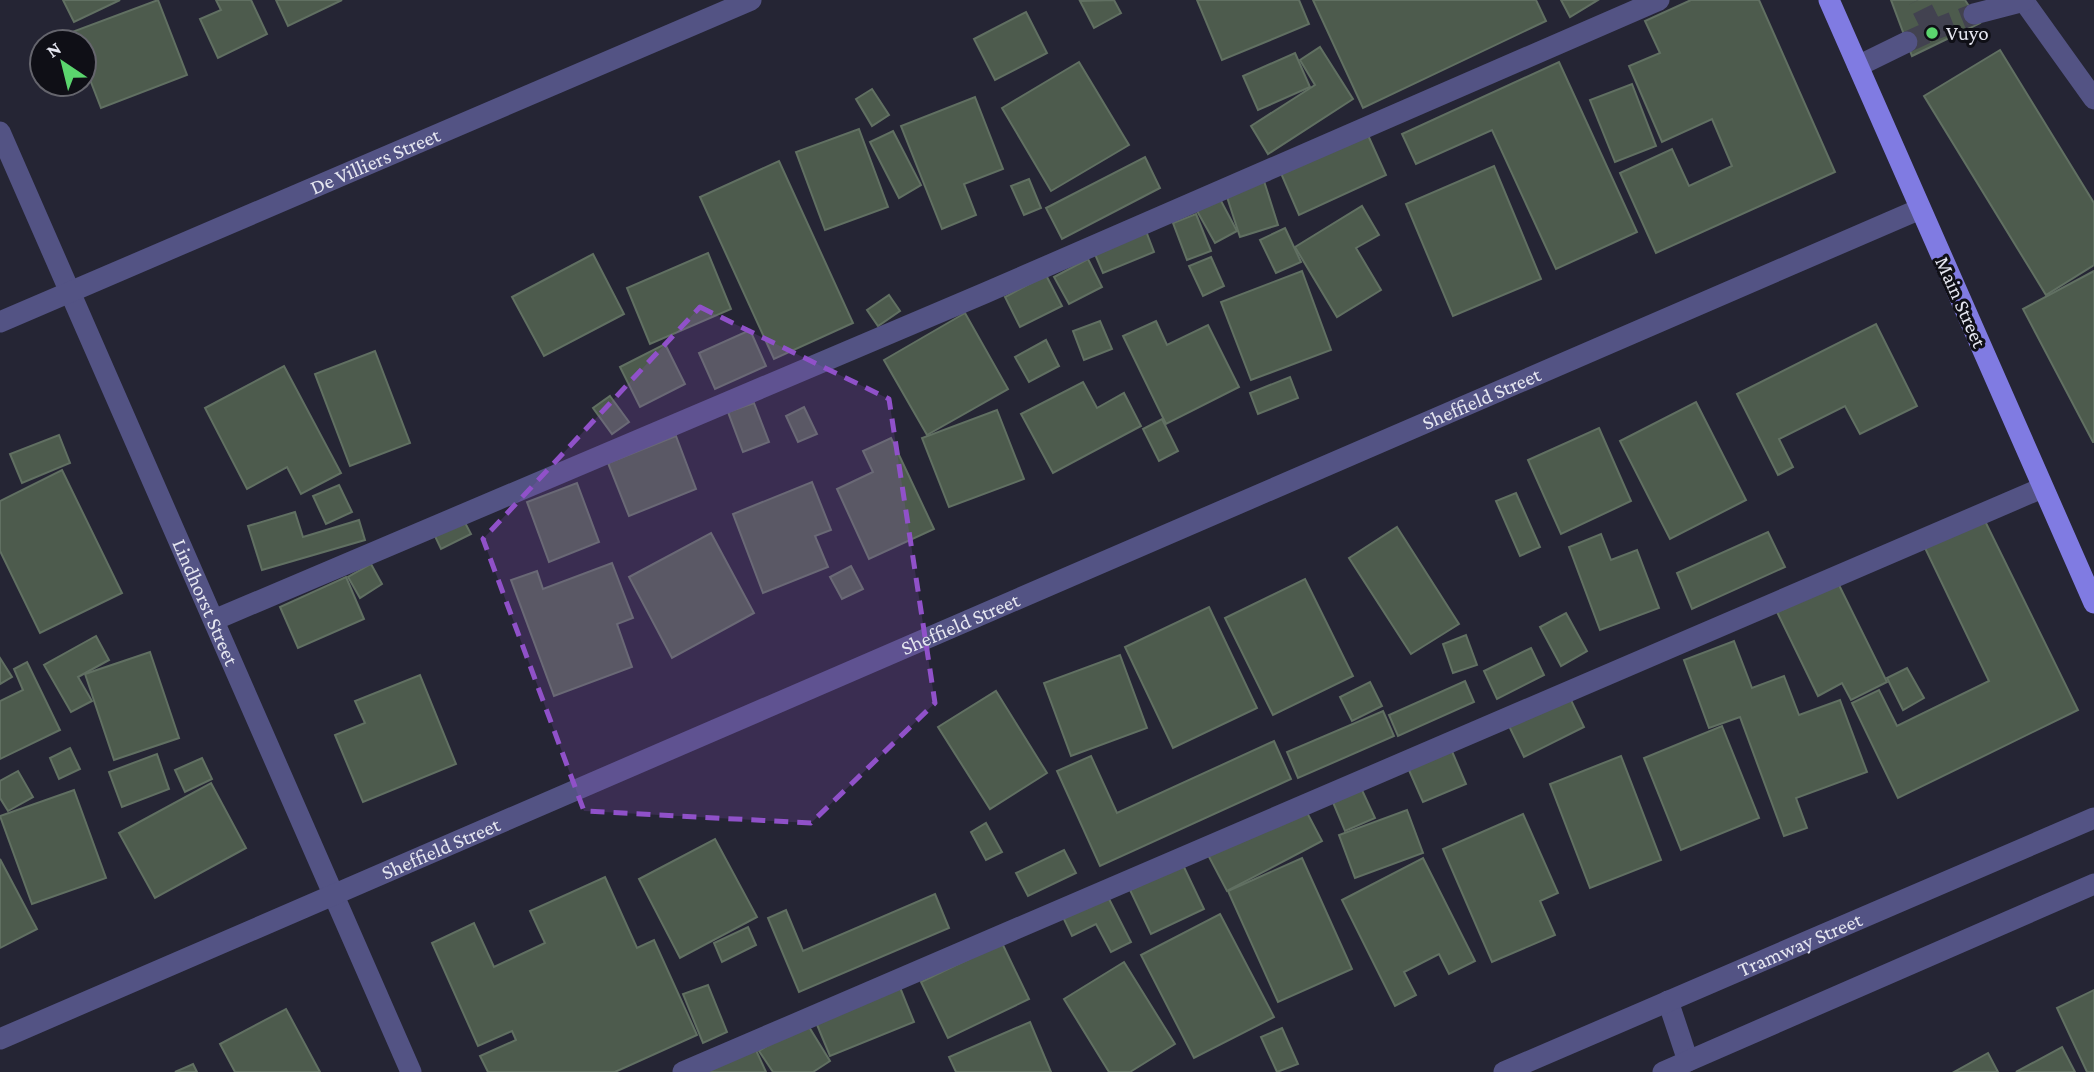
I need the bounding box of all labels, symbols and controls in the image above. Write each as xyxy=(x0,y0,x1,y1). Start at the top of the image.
place label: Vuyo xyxy=(1946,21,1989,45)
marker: Vuyo xyxy=(1924,25,1940,41)
north arrow xyxy=(28,28,98,98)
text: N xyxy=(42,37,65,62)
street label: De Villiers Street xyxy=(306,122,444,200)
street label: Main Street xyxy=(1930,253,1992,352)
street label: Sheffield Street xyxy=(1419,362,1545,435)
street label: Lindhorst Street xyxy=(167,535,244,670)
street label: Sheffield Street xyxy=(897,587,1024,660)
street label: Sheffield Street xyxy=(378,812,504,885)
street label: Tramway Street xyxy=(1734,907,1866,982)

